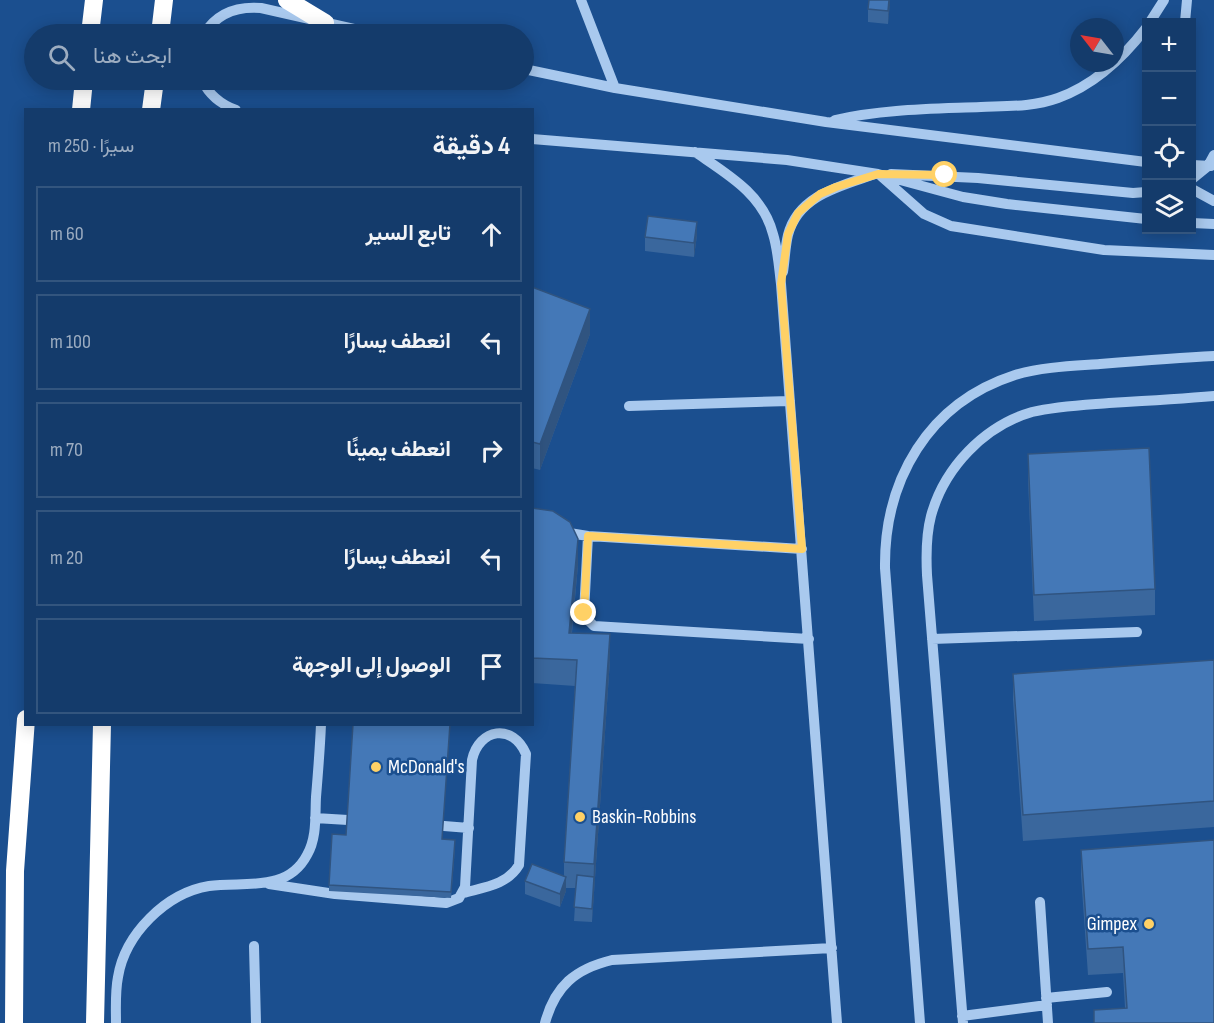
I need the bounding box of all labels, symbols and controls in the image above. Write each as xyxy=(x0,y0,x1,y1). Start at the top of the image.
north arrow xyxy=(1070,18,1124,72)
map controls xyxy=(1142,18,1196,234)
button: + xyxy=(1142,18,1196,72)
search box xyxy=(24,24,534,90)
icon: search xyxy=(45,41,78,74)
text: ابحث هنا xyxy=(93,43,172,70)
button: − xyxy=(1142,72,1196,126)
button: locate xyxy=(1142,126,1196,180)
text: 4 دقيقة xyxy=(433,131,510,162)
text: سيرًا · 250 m xyxy=(48,134,134,158)
route start xyxy=(931,161,957,187)
button: layers xyxy=(1142,180,1196,234)
icon: ahead xyxy=(475,218,508,251)
text: تابع السير xyxy=(366,220,451,247)
text: 60 m xyxy=(50,222,84,246)
icon: left xyxy=(475,326,508,359)
text: انعطف يسارًا xyxy=(343,328,451,355)
text: 100 m xyxy=(50,330,91,354)
icon: right xyxy=(475,434,508,467)
text: انعطف يمينًا xyxy=(346,436,451,463)
text: 70 m xyxy=(50,438,83,462)
icon: left xyxy=(475,542,508,575)
text: انعطف يسارًا xyxy=(343,544,451,571)
text: 20 m xyxy=(50,546,83,570)
route end xyxy=(570,599,596,625)
icon: arrive xyxy=(475,650,508,683)
text: الوصول إلى الوجهة xyxy=(292,652,451,679)
place label: McDonald's xyxy=(388,755,465,779)
marker: McDonald's xyxy=(369,760,383,774)
place label: Baskin-Robbins xyxy=(592,805,696,829)
marker: Baskin-Robbins xyxy=(573,810,587,824)
place label: Gimpex xyxy=(1087,912,1137,936)
marker: Gimpex xyxy=(1142,917,1156,931)

